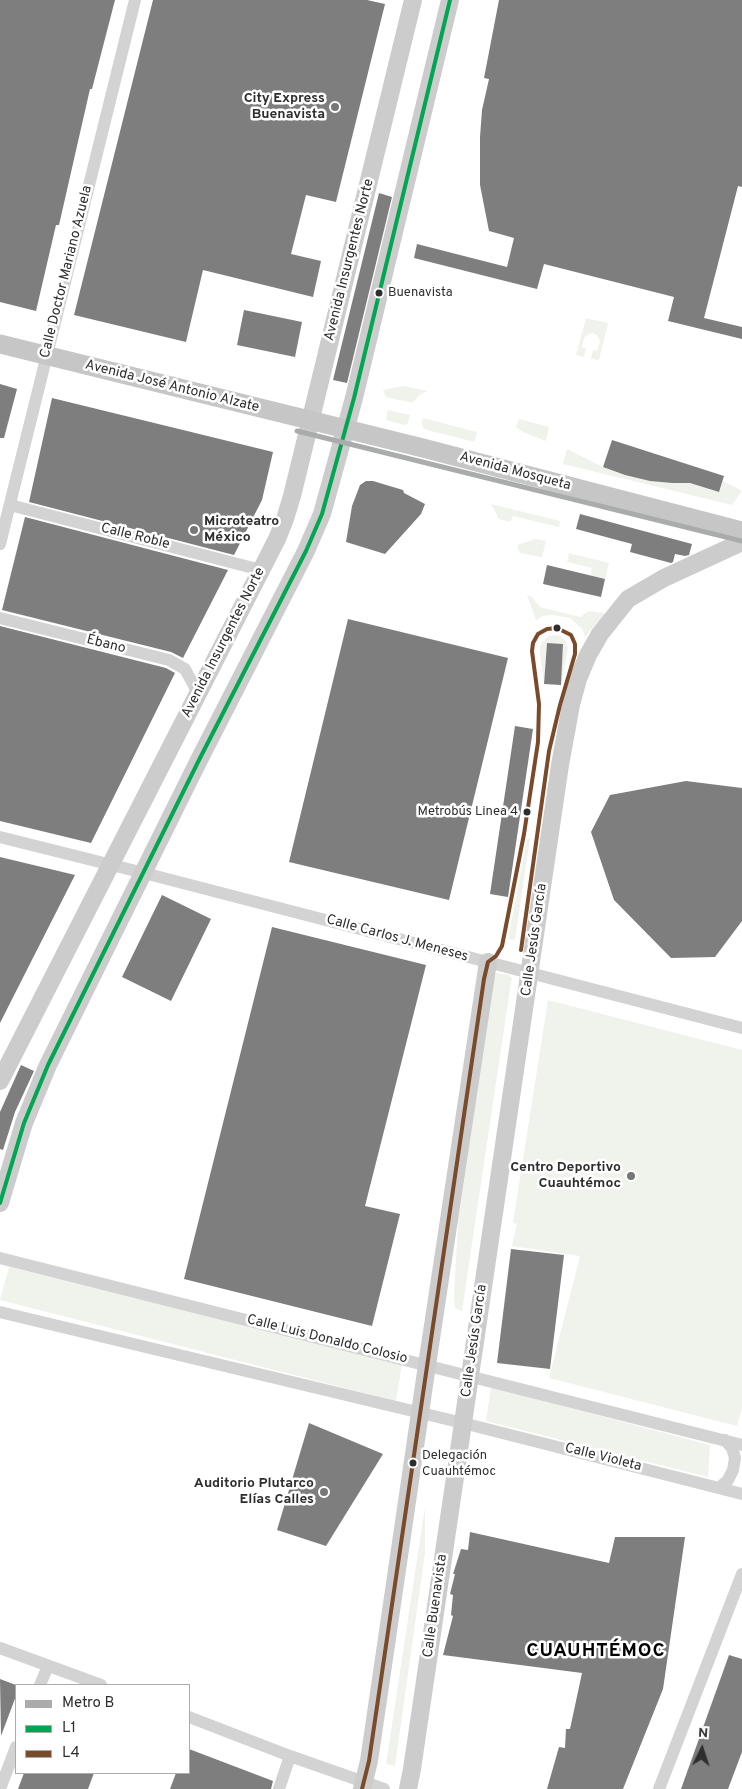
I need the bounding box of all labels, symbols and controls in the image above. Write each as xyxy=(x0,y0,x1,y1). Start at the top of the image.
place label: City Express Buenavista xyxy=(244,91,325,124)
marker: City Express Buenavista xyxy=(329,101,341,113)
street label: Avenida Insurgentes Norte xyxy=(322,177,378,343)
street label: Calle Doctor Mariano Azuela xyxy=(37,184,97,360)
place label: Buenavista xyxy=(388,285,453,301)
marker: Buenavista xyxy=(374,288,384,298)
street label: Avenida José Antonio Alzate xyxy=(83,357,261,417)
street label: Avenida Mosqueta xyxy=(458,449,572,495)
place label: Microteatro México xyxy=(204,514,279,546)
street label: Calle Roble xyxy=(99,520,171,554)
marker: Microteatro México xyxy=(188,524,200,536)
street label: Avenida Insurgentes Norte xyxy=(179,565,269,721)
unlabelled marker xyxy=(552,623,562,633)
street label: Ébano xyxy=(85,632,127,658)
place label: Metrobús Linea 4 xyxy=(418,804,518,820)
marker: Metrobús Linea 4 xyxy=(522,807,532,817)
street label: Calle Jesús García xyxy=(519,882,551,998)
street label: Calle Carlos J. Meneses xyxy=(324,912,470,966)
place label: Centro Deportivo Cuauhtémoc xyxy=(510,1160,621,1192)
marker: Centro Deportivo Cuauhtémoc xyxy=(625,1170,637,1182)
street label: Calle Jesús García xyxy=(459,1283,491,1399)
street label: Calle Luis Donaldo Colosio xyxy=(245,1312,409,1368)
street label: Calle Violeta xyxy=(563,1440,643,1476)
place label: Delegación Cuauhtémoc xyxy=(422,1448,496,1479)
marker: Delegación Cuauhtémoc xyxy=(408,1458,418,1468)
place label: Auditorio Plutarco Elías Calles xyxy=(194,1476,314,1508)
marker: Auditorio Plutarco Elías Calles xyxy=(318,1486,330,1498)
street label: Calle Buenavista xyxy=(420,1553,452,1659)
district label: CUAUHTÉMOC xyxy=(525,1641,667,1663)
legend xyxy=(15,1684,190,1774)
text: Metro B xyxy=(62,1694,114,1713)
text: L1 xyxy=(62,1719,76,1738)
north arrow xyxy=(677,1724,727,1774)
text: N xyxy=(697,1725,709,1742)
text: L4 xyxy=(62,1744,80,1763)

